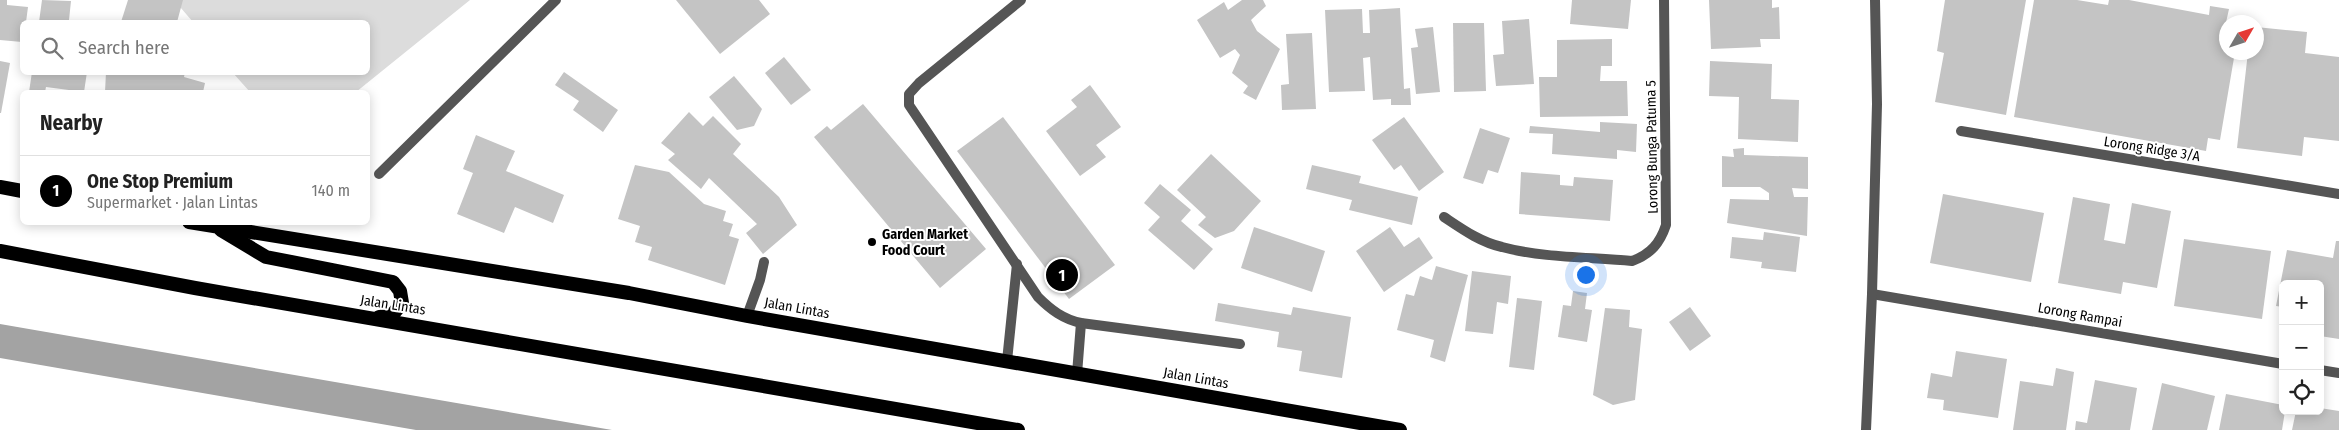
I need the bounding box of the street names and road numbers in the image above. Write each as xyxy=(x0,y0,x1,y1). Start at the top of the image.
street label: Lorong Bunga Patuma 5 xyxy=(1642,80,1662,214)
street label: Lorong Ridge 3/A xyxy=(2103,133,2202,165)
street label: Jalan Lintas xyxy=(359,291,427,319)
street label: Jalan Lintas xyxy=(763,294,831,322)
street label: Lorong Rampai xyxy=(2037,299,2123,331)
street label: Jalan Lintas xyxy=(1162,364,1230,392)

